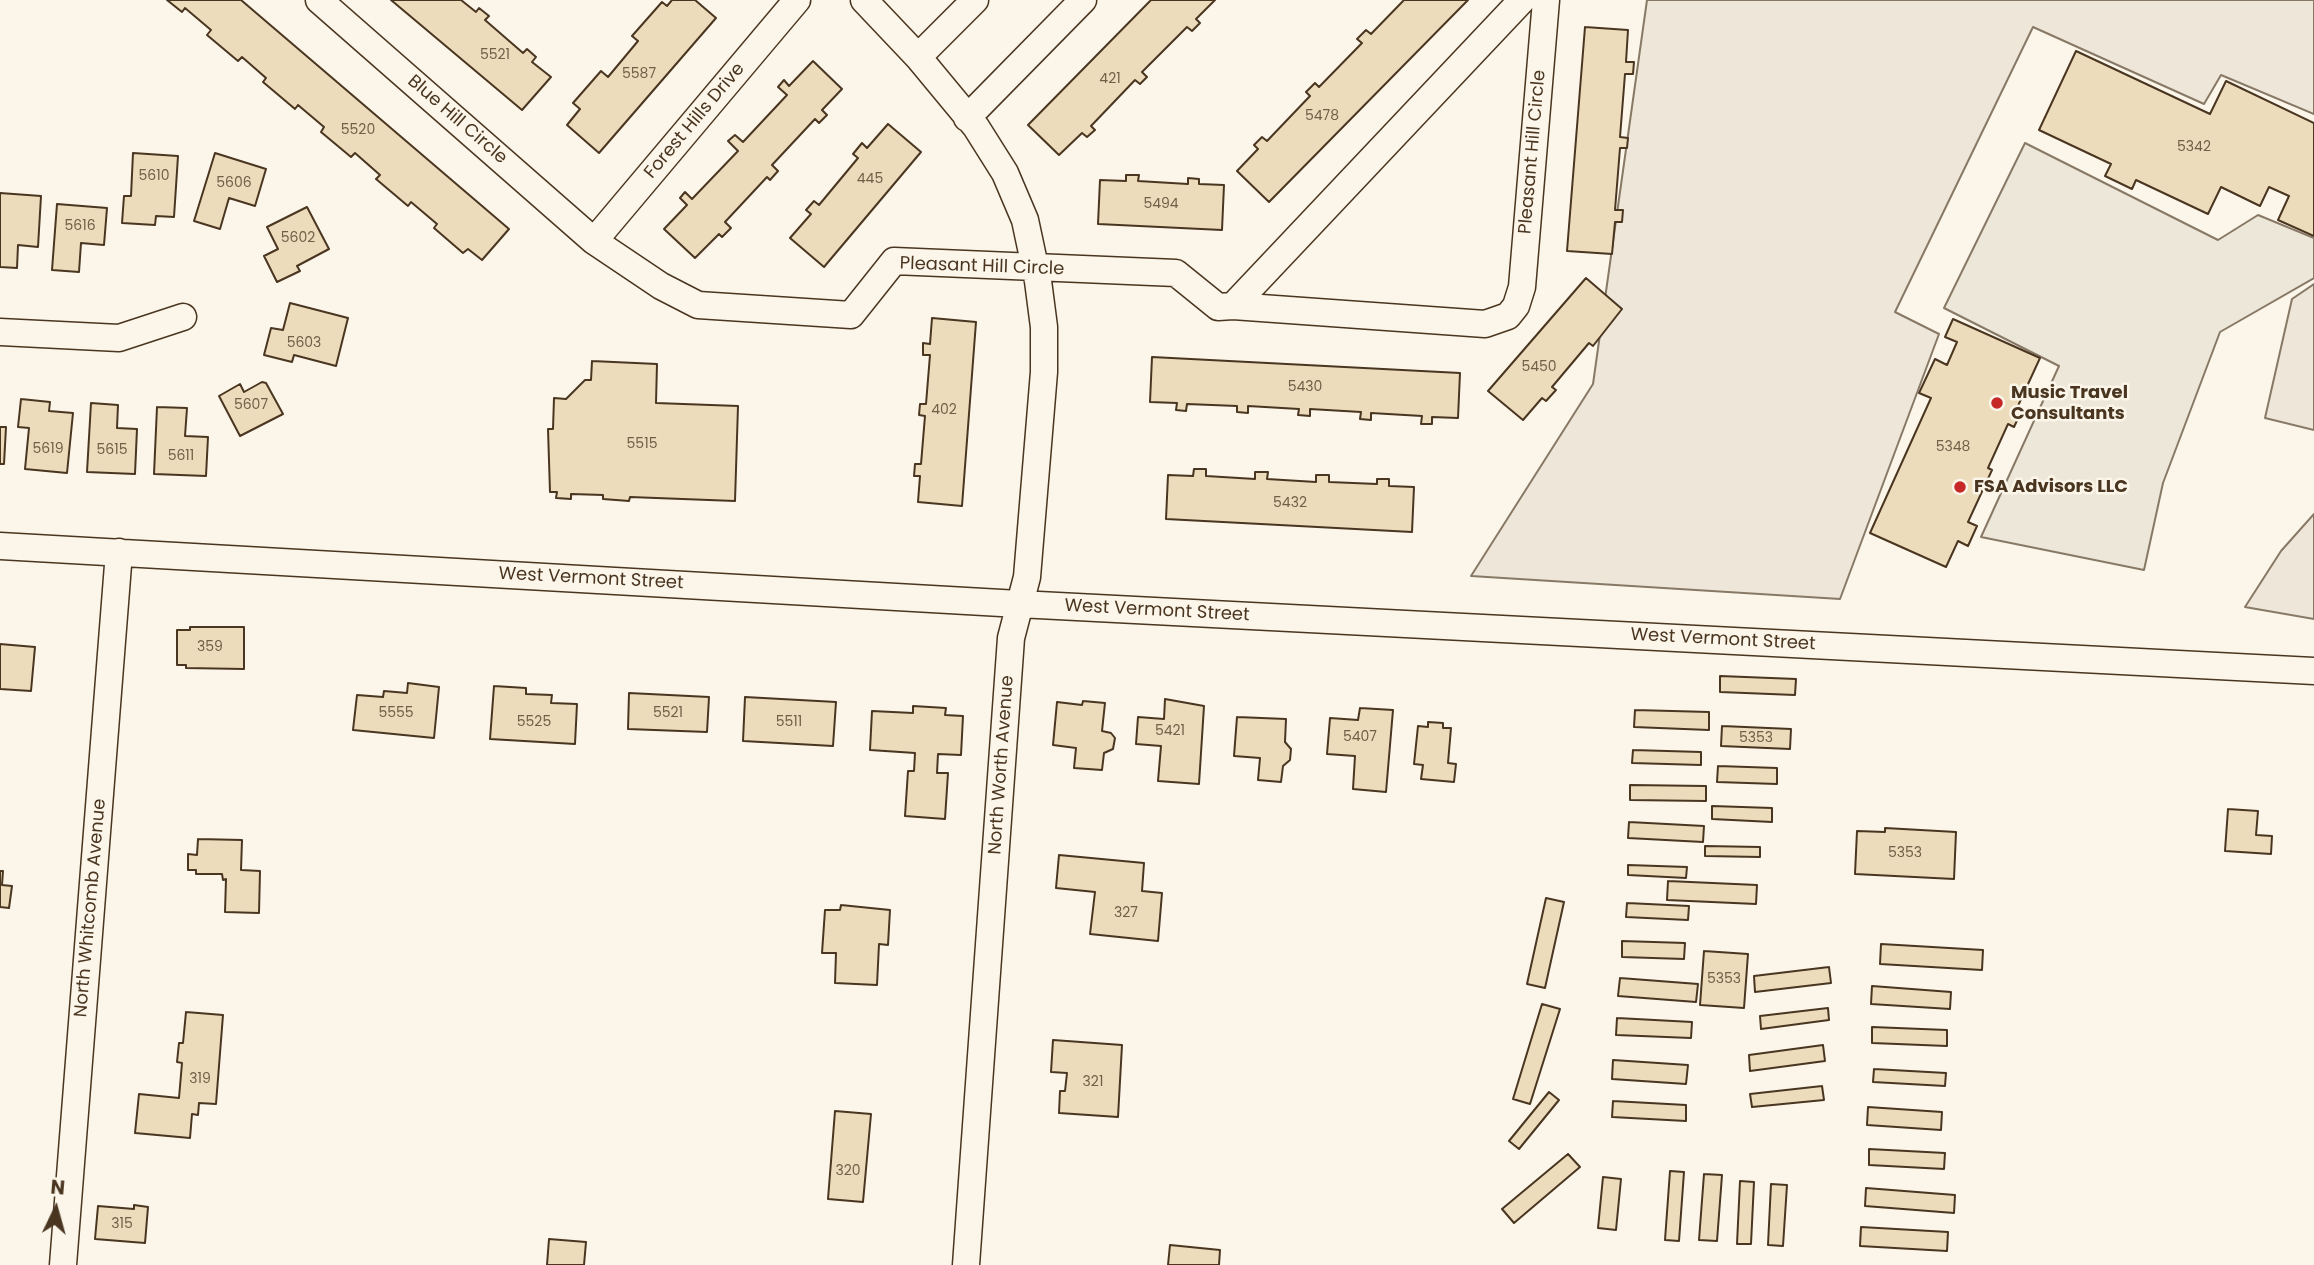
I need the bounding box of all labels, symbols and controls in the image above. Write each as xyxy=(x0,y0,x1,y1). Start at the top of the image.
house number: 5521 xyxy=(480,47,510,63)
street label: Forest Hills Drive xyxy=(640,59,750,183)
house number: 5587 xyxy=(622,66,656,82)
street label: Pleasant Hill Circle xyxy=(1515,69,1551,235)
street label: Blue Hill Circle xyxy=(403,71,511,169)
house number: 421 xyxy=(1099,71,1121,87)
house number: 5478 xyxy=(1305,108,1339,124)
house number: 5520 xyxy=(341,122,375,138)
house number: 5342 xyxy=(2177,139,2211,155)
house number: 5610 xyxy=(139,168,169,184)
house number: 445 xyxy=(857,171,883,187)
house number: 5606 xyxy=(216,175,252,191)
house number: 5494 xyxy=(1143,196,1179,212)
house number: 5616 xyxy=(64,218,96,234)
house number: 5602 xyxy=(281,230,315,246)
street label: Pleasant Hill Circle xyxy=(899,253,1065,281)
house number: 5603 xyxy=(287,335,321,351)
house number: 5450 xyxy=(1521,359,1557,375)
house number: 5430 xyxy=(1288,379,1322,395)
place label: Music Travel Consultants xyxy=(2011,382,2128,424)
marker: Music Travel Consultants xyxy=(1989,395,2005,411)
house number: 5607 xyxy=(234,397,268,413)
house number: 402 xyxy=(931,402,957,418)
house number: 5515 xyxy=(627,436,657,452)
house number: 5348 xyxy=(1936,439,1970,455)
house number: 5619 xyxy=(33,441,63,457)
house number: 5615 xyxy=(97,442,127,458)
house number: 5611 xyxy=(168,448,194,464)
place label: FSA Advisors LLC xyxy=(1974,476,2128,498)
marker: FSA Advisors LLC xyxy=(1952,479,1968,495)
house number: 5432 xyxy=(1273,495,1307,511)
street label: West Vermont Street xyxy=(498,563,684,595)
street label: West Vermont Street xyxy=(1064,595,1250,627)
street label: West Vermont Street xyxy=(1630,624,1816,656)
house number: 359 xyxy=(197,639,223,655)
street label: North Worth Avenue xyxy=(985,674,1019,856)
house number: 5555 xyxy=(378,705,414,721)
house number: 5521 xyxy=(653,705,683,721)
house number: 5525 xyxy=(517,714,551,730)
house number: 5511 xyxy=(776,714,802,730)
house number: 5421 xyxy=(1155,723,1185,739)
house number: 5407 xyxy=(1343,729,1377,745)
house number: 5353 xyxy=(1739,730,1773,746)
street label: North Whitcomb Avenue xyxy=(71,798,111,1018)
house number: 5353 xyxy=(1888,845,1922,861)
house number: 327 xyxy=(1114,905,1138,921)
house number: 5353 xyxy=(1707,971,1741,987)
house number: 319 xyxy=(189,1071,211,1087)
house number: 321 xyxy=(1083,1074,1103,1090)
house number: 320 xyxy=(835,1163,861,1179)
north arrow xyxy=(21,1174,91,1244)
text: N xyxy=(50,1174,66,1202)
house number: 315 xyxy=(111,1216,133,1232)

